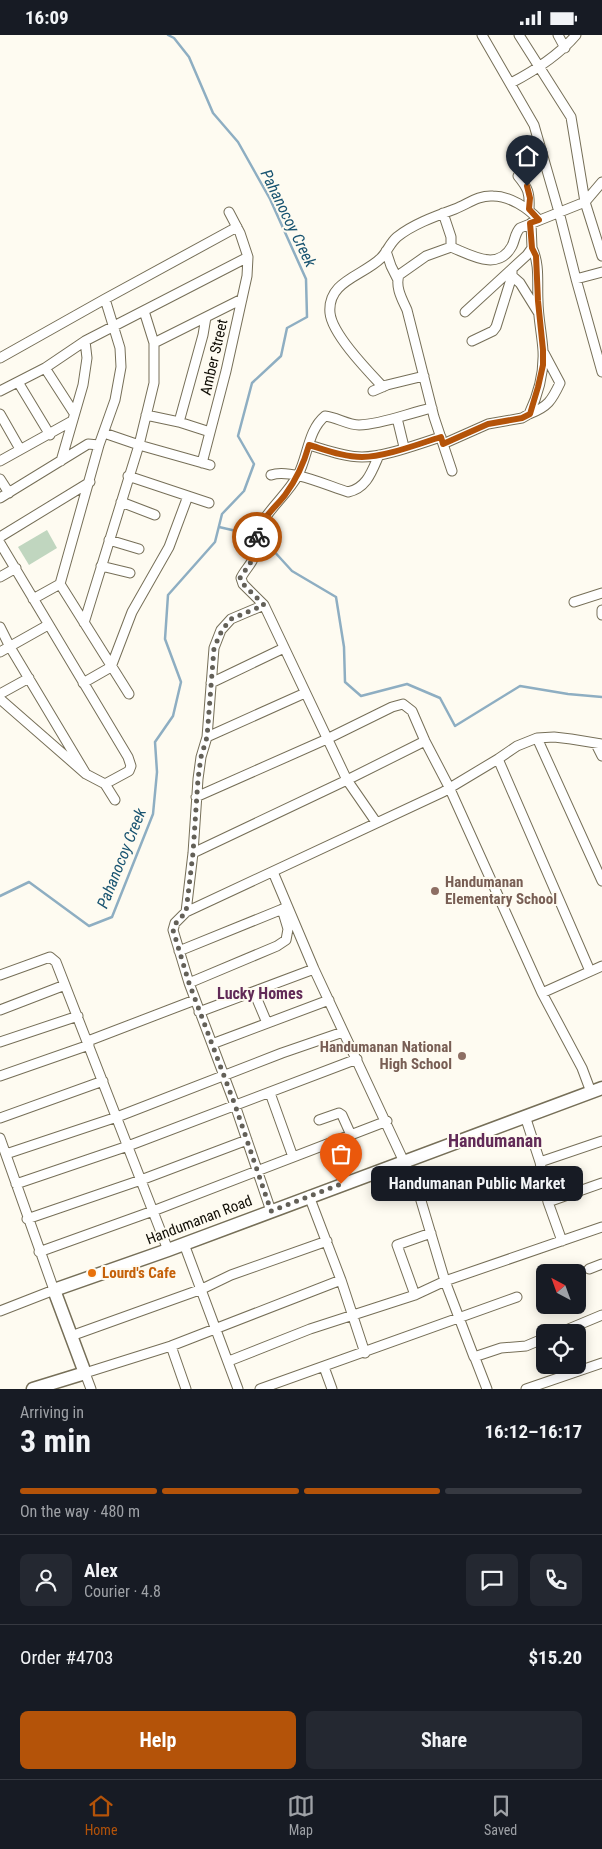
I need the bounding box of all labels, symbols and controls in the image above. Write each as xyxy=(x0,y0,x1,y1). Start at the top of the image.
text: 16:09 xyxy=(25,6,69,29)
pin xyxy=(506,135,548,186)
icon: home xyxy=(513,142,541,170)
water label: Pahanocoy Creek xyxy=(257,166,321,271)
street label: Amber Street xyxy=(197,317,231,397)
courier xyxy=(232,512,282,562)
icon: bike xyxy=(243,523,271,551)
water label: Pahanocoy Creek xyxy=(93,805,151,911)
place label: Handumanan Elementary School xyxy=(445,873,557,908)
marker: Handumanan Elementary School xyxy=(429,885,441,897)
district label: Lucky Homes xyxy=(217,984,303,1003)
place label: Handumanan National High School xyxy=(320,1038,452,1073)
marker: Handumanan National High School xyxy=(456,1050,468,1062)
district label: Handumanan xyxy=(448,1130,542,1151)
pin xyxy=(320,1133,362,1184)
icon: bag xyxy=(327,1140,355,1168)
callout: Handumanan Public Market xyxy=(371,1167,584,1201)
text: Handumanan Public Market xyxy=(389,1174,565,1193)
street label: Handumanan Road xyxy=(143,1191,255,1249)
place label: Lourd's Cafe xyxy=(102,1264,176,1282)
north arrow xyxy=(536,1264,586,1314)
map controls xyxy=(536,1264,586,1374)
marker: Lourd's Cafe xyxy=(86,1267,98,1279)
button: locate xyxy=(536,1324,586,1374)
text: Arriving in xyxy=(20,1403,84,1422)
text: 16:12–16:17 xyxy=(484,1420,582,1443)
text: 3 min xyxy=(20,1422,91,1460)
text: On the way · 480 m xyxy=(20,1502,140,1521)
button: person xyxy=(20,1554,72,1606)
button: chat xyxy=(466,1554,518,1606)
button: phone xyxy=(530,1554,582,1606)
text: Alex xyxy=(84,1559,118,1582)
text: Courier · 4.8 xyxy=(84,1582,161,1601)
text: Order #4703 xyxy=(20,1646,113,1669)
text: $15.20 xyxy=(528,1646,582,1669)
button: Help xyxy=(20,1711,296,1769)
button: Share xyxy=(306,1711,582,1769)
tab: Home xyxy=(85,1792,117,1838)
tab: Map xyxy=(287,1792,315,1838)
tab: Saved xyxy=(484,1792,517,1838)

